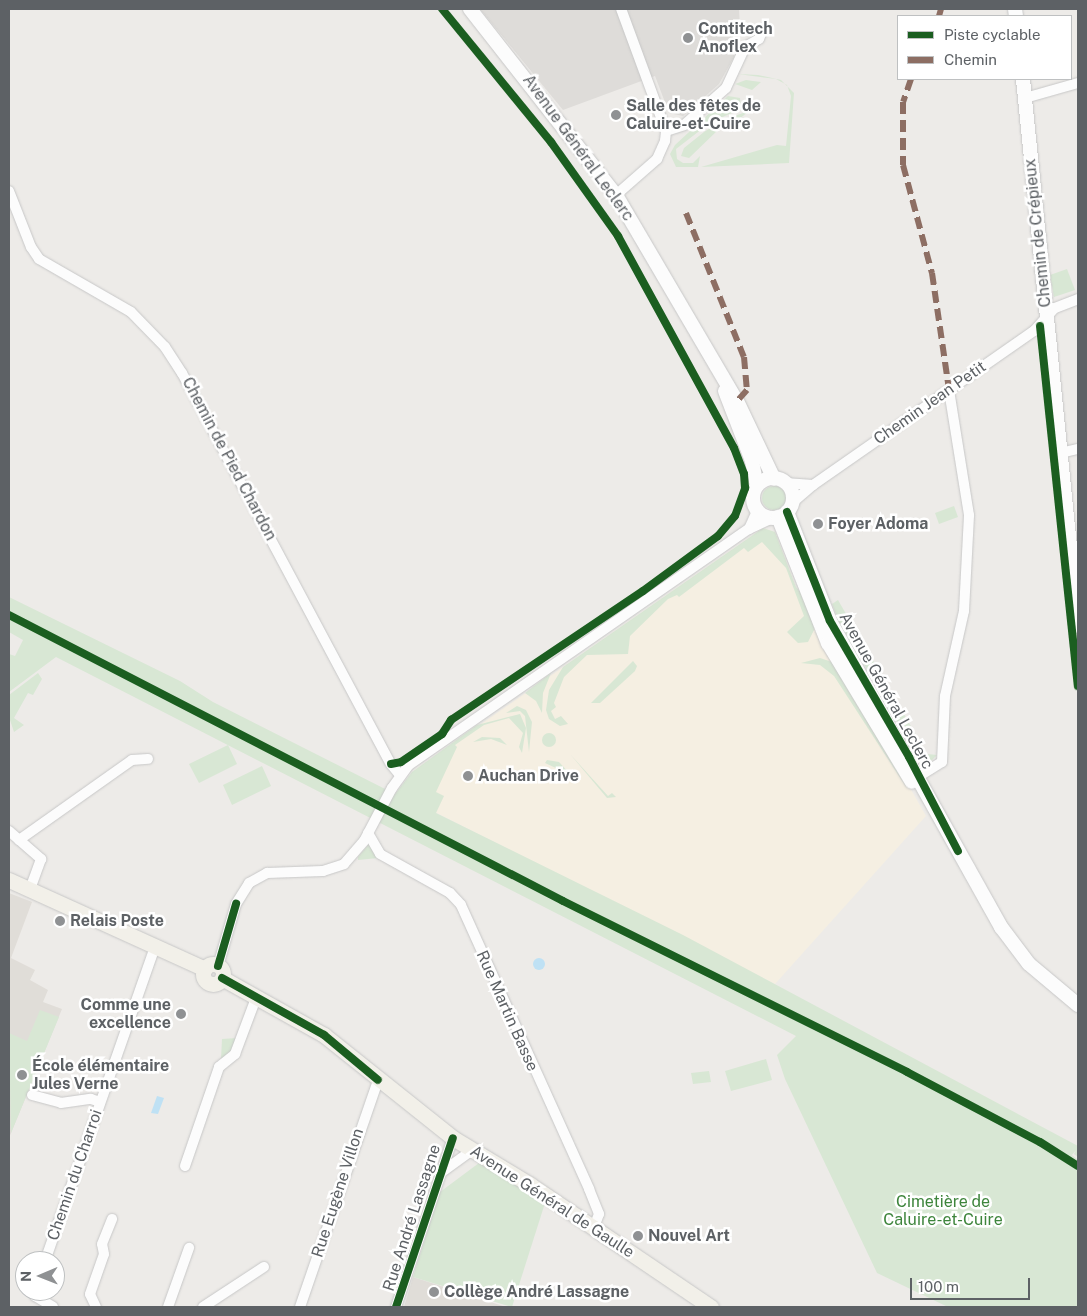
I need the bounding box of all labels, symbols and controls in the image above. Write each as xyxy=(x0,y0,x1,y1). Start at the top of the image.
legend xyxy=(897,15,1072,80)
place label: Contitech Anoflex xyxy=(698,19,773,57)
text: Piste cyclable xyxy=(944,26,1041,43)
marker: Contitech Anoflex xyxy=(682,32,694,44)
text: Chemin xyxy=(944,51,997,68)
street label: Avenue Général Leclerc xyxy=(518,71,638,225)
place label: Salle des fêtes de Caluire-et-Cuire xyxy=(626,96,761,134)
marker: Salle des fêtes de Caluire-et-Cuire xyxy=(610,109,622,121)
street label: Chemin de Crépieux xyxy=(1021,157,1055,309)
street label: Chemin Jean Petit xyxy=(870,357,990,449)
street label: Chemin de Pied Chardon xyxy=(178,374,280,544)
place label: Foyer Adoma xyxy=(828,514,928,534)
marker: Foyer Adoma xyxy=(812,518,824,530)
street label: Avenue Général Leclerc xyxy=(835,609,937,773)
place label: Auchan Drive xyxy=(478,766,579,786)
marker: Auchan Drive xyxy=(462,770,474,782)
place label: Relais Poste xyxy=(70,911,164,931)
marker: Relais Poste xyxy=(54,915,66,927)
street label: Rue Martin Basse xyxy=(472,948,542,1074)
place label: Comme une excellence xyxy=(81,995,171,1033)
marker: Comme une excellence xyxy=(175,1008,187,1020)
place label: École élémentaire Jules Verne xyxy=(32,1056,169,1094)
marker: École élémentaire Jules Verne xyxy=(16,1069,28,1081)
street label: Chemin du Charroi xyxy=(44,1107,106,1243)
street label: Rue Eugène Villon xyxy=(308,1126,368,1260)
street label: Rue André Lassagne xyxy=(379,1142,445,1294)
street label: Avenue Général de Gaulle xyxy=(466,1142,638,1262)
park label: Cimetière de Caluire-et-Cuire xyxy=(883,1192,1003,1230)
place label: Nouvel Art xyxy=(648,1226,730,1246)
marker: Nouvel Art xyxy=(632,1230,644,1242)
north arrow xyxy=(15,1251,65,1301)
scale bar xyxy=(912,1268,1032,1300)
text: N xyxy=(18,1271,34,1282)
text: 100 m xyxy=(918,1278,959,1295)
place label: Collège André Lassagne xyxy=(444,1282,629,1302)
marker: Collège André Lassagne xyxy=(428,1286,440,1298)

